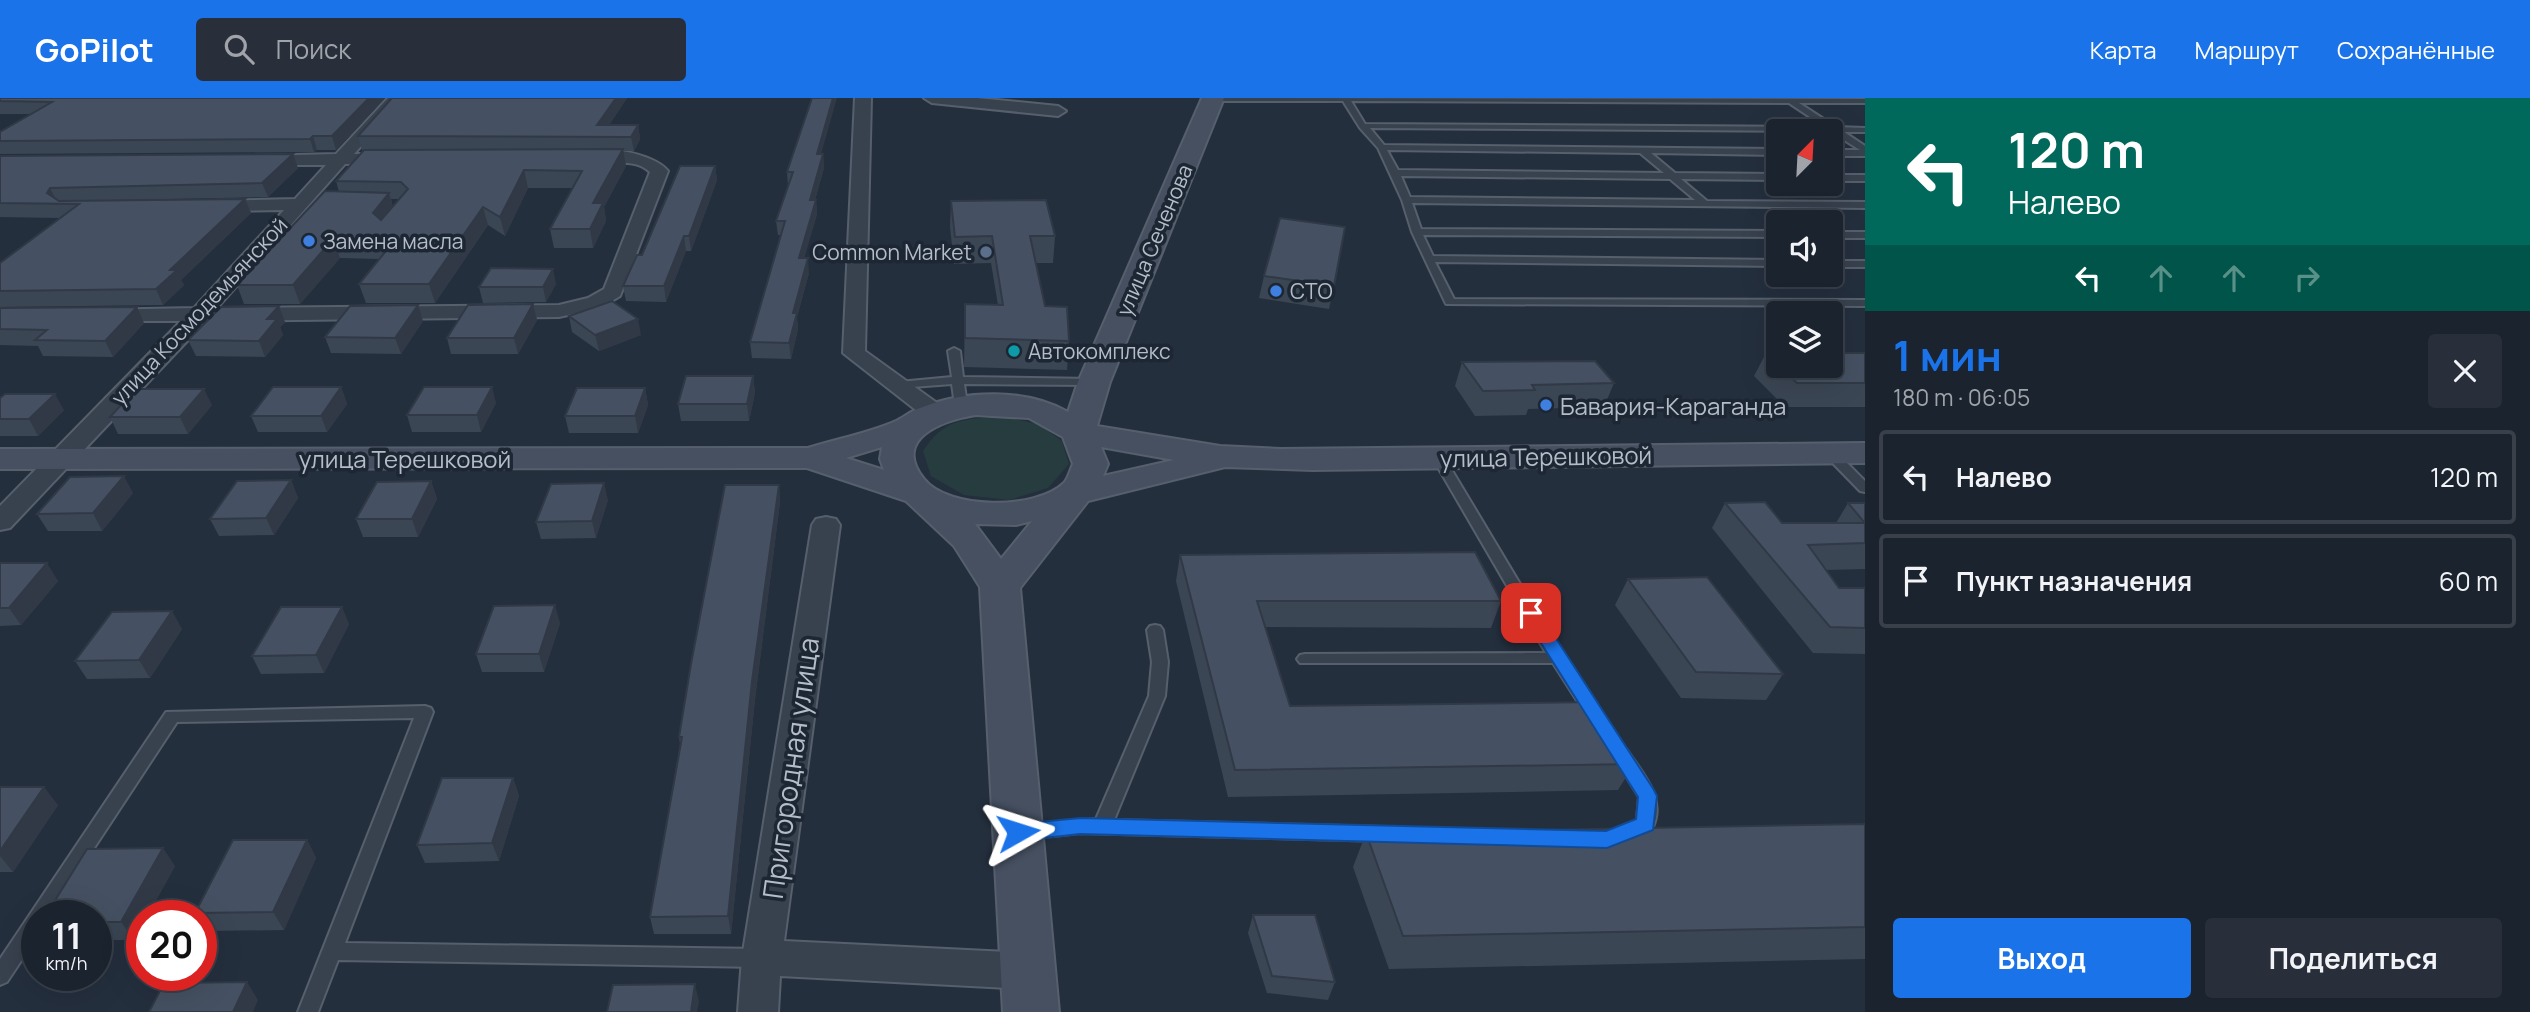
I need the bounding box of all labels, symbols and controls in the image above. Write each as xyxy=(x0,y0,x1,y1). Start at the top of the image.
search box xyxy=(196,18,686,81)
text: GoPilot xyxy=(35,27,154,72)
icon: search xyxy=(220,30,258,68)
text: Поиск xyxy=(276,31,351,67)
text: Карта xyxy=(2090,33,2157,66)
text: Маршрут xyxy=(2195,33,2299,66)
text: Сохранённые xyxy=(2337,33,2495,66)
text: 120 m xyxy=(2008,116,2145,183)
north arrow xyxy=(1766,119,1843,196)
map controls xyxy=(1766,119,1843,378)
icon: left xyxy=(1893,126,1984,217)
street label: улица Сеченова xyxy=(1109,160,1199,320)
text: Налево xyxy=(2008,180,2121,224)
button: sound xyxy=(1766,210,1843,287)
street label: улица Космодемьянской xyxy=(105,211,293,411)
place label: Замена масла xyxy=(323,227,464,255)
marker: Замена масла xyxy=(301,233,317,249)
place label: Common Market xyxy=(812,238,972,266)
marker: Common Market xyxy=(978,244,994,260)
icon: left xyxy=(2069,259,2107,297)
icon: ahead xyxy=(2142,259,2180,297)
icon: ahead xyxy=(2215,259,2253,297)
icon: right xyxy=(2288,259,2326,297)
place label: СТО xyxy=(1290,277,1333,305)
marker: СТО xyxy=(1268,283,1284,299)
button: layers xyxy=(1766,301,1843,378)
text: 1 мин xyxy=(1893,326,2002,384)
button: close xyxy=(2428,334,2502,408)
place label: Автокомплекс xyxy=(1028,337,1171,365)
marker: Автокомплекс xyxy=(1006,343,1022,359)
text: 180 m · 06:05 xyxy=(1893,381,2030,413)
place label: Бавария-Караганда xyxy=(1560,389,1786,422)
marker: Бавария-Караганда xyxy=(1538,397,1554,413)
street label: улица Терешковой xyxy=(1440,438,1652,474)
street label: улица Терешковой xyxy=(299,442,511,475)
icon: left xyxy=(1897,458,1935,496)
text: Налево xyxy=(1956,459,2052,495)
text: 120 m xyxy=(2430,459,2498,495)
icon: arrive xyxy=(1897,562,1935,600)
text: Пункт назначения xyxy=(1956,563,2192,599)
text: 60 m xyxy=(2439,563,2498,599)
pin xyxy=(1501,583,1561,643)
icon: arrive xyxy=(1512,594,1550,632)
street label: Пригородная улица xyxy=(753,635,827,901)
position arrow xyxy=(981,795,1055,869)
speed limit sign: 20 xyxy=(126,900,217,991)
text: 11 xyxy=(51,912,82,960)
button: Выход xyxy=(1893,918,2191,998)
button: Поделиться xyxy=(2205,918,2502,998)
text: km/h xyxy=(46,951,87,975)

